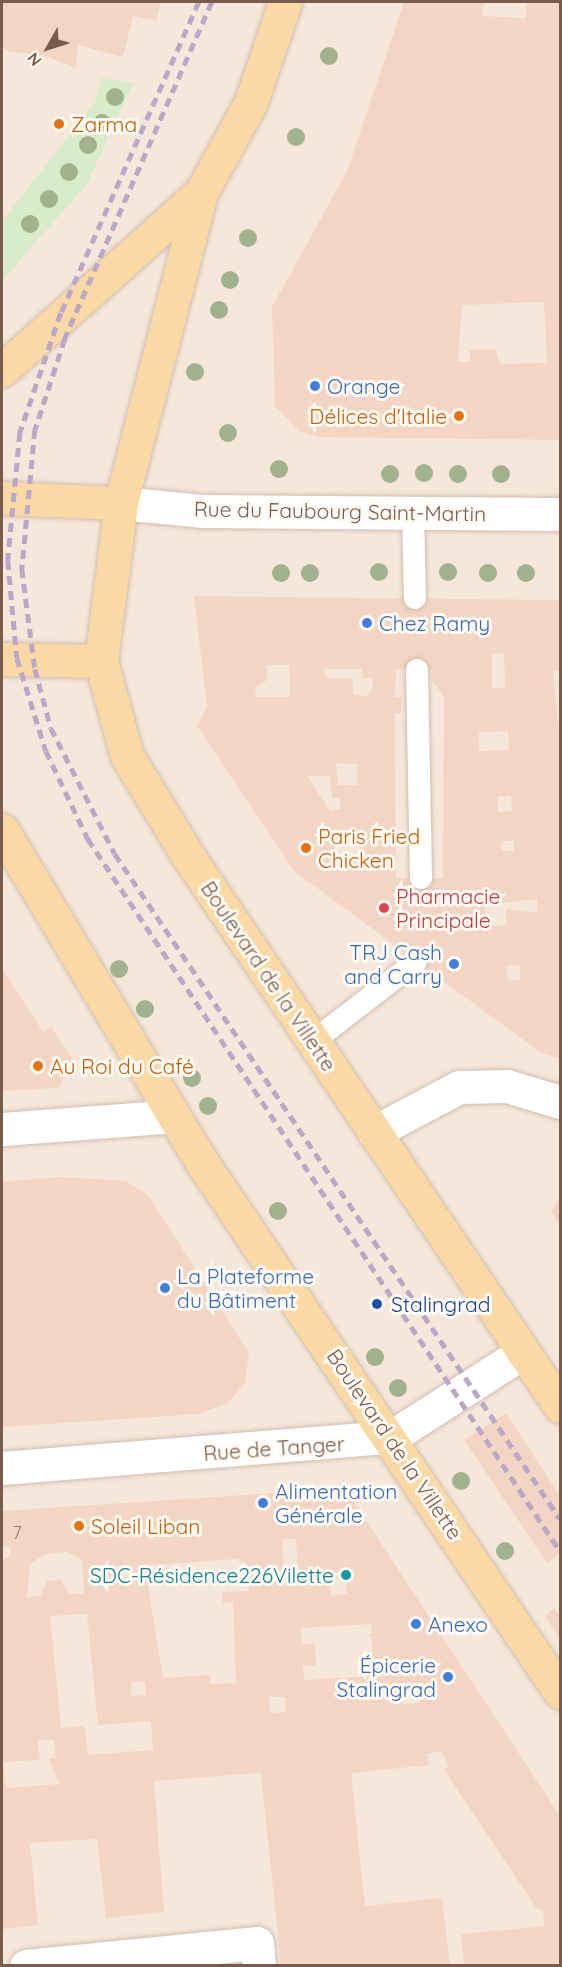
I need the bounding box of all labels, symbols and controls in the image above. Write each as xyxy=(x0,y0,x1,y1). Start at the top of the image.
north arrow xyxy=(18,18,78,78)
text: N xyxy=(23,48,45,70)
place label: Zarma xyxy=(71,111,137,137)
marker: Zarma xyxy=(52,117,66,131)
place label: Orange xyxy=(327,373,400,399)
marker: Orange xyxy=(308,379,322,393)
place label: Délices d'Italie xyxy=(309,403,447,429)
marker: Délices d'Italie xyxy=(452,409,466,423)
street label: Rue du Faubourg Saint-Martin xyxy=(194,496,486,526)
place label: Chez Ramy xyxy=(379,610,490,636)
marker: Chez Ramy xyxy=(360,616,374,630)
place label: Paris Fried Chicken xyxy=(318,823,420,873)
marker: Paris Fried Chicken xyxy=(299,841,313,855)
street label: Boulevard de la Villette xyxy=(196,876,342,1076)
place label: Pharmacie Principale xyxy=(396,883,500,933)
marker: Pharmacie Principale xyxy=(377,901,391,915)
place label: TRJ Cash and Carry xyxy=(344,939,442,989)
marker: TRJ Cash and Carry xyxy=(447,957,461,971)
place label: Au Roi du Café xyxy=(50,1053,194,1079)
marker: Au Roi du Café xyxy=(31,1059,45,1073)
place label: La Plateforme du Bâtiment xyxy=(177,1263,314,1313)
marker: La Plateforme du Bâtiment xyxy=(158,1281,172,1295)
place label: Stalingrad xyxy=(391,1291,490,1317)
marker: Stalingrad xyxy=(368,1295,386,1313)
street label: Boulevard de la Villette xyxy=(322,1344,468,1544)
street label: Rue de Tanger xyxy=(202,1430,346,1466)
place label: Alimentation Générale xyxy=(275,1478,397,1528)
marker: Alimentation Générale xyxy=(256,1496,270,1510)
place label: Soleil Liban xyxy=(91,1513,200,1539)
marker: Soleil Liban xyxy=(72,1519,86,1533)
house number: 7 xyxy=(12,1522,22,1544)
place label: SDC-Résidence226Vilette xyxy=(90,1562,334,1588)
marker: SDC-Résidence226Vilette xyxy=(339,1568,353,1582)
place label: Anexo xyxy=(428,1611,488,1637)
marker: Anexo xyxy=(409,1617,423,1631)
place label: Épicerie Stalingrad xyxy=(337,1652,436,1702)
marker: Épicerie Stalingrad xyxy=(441,1670,455,1684)

